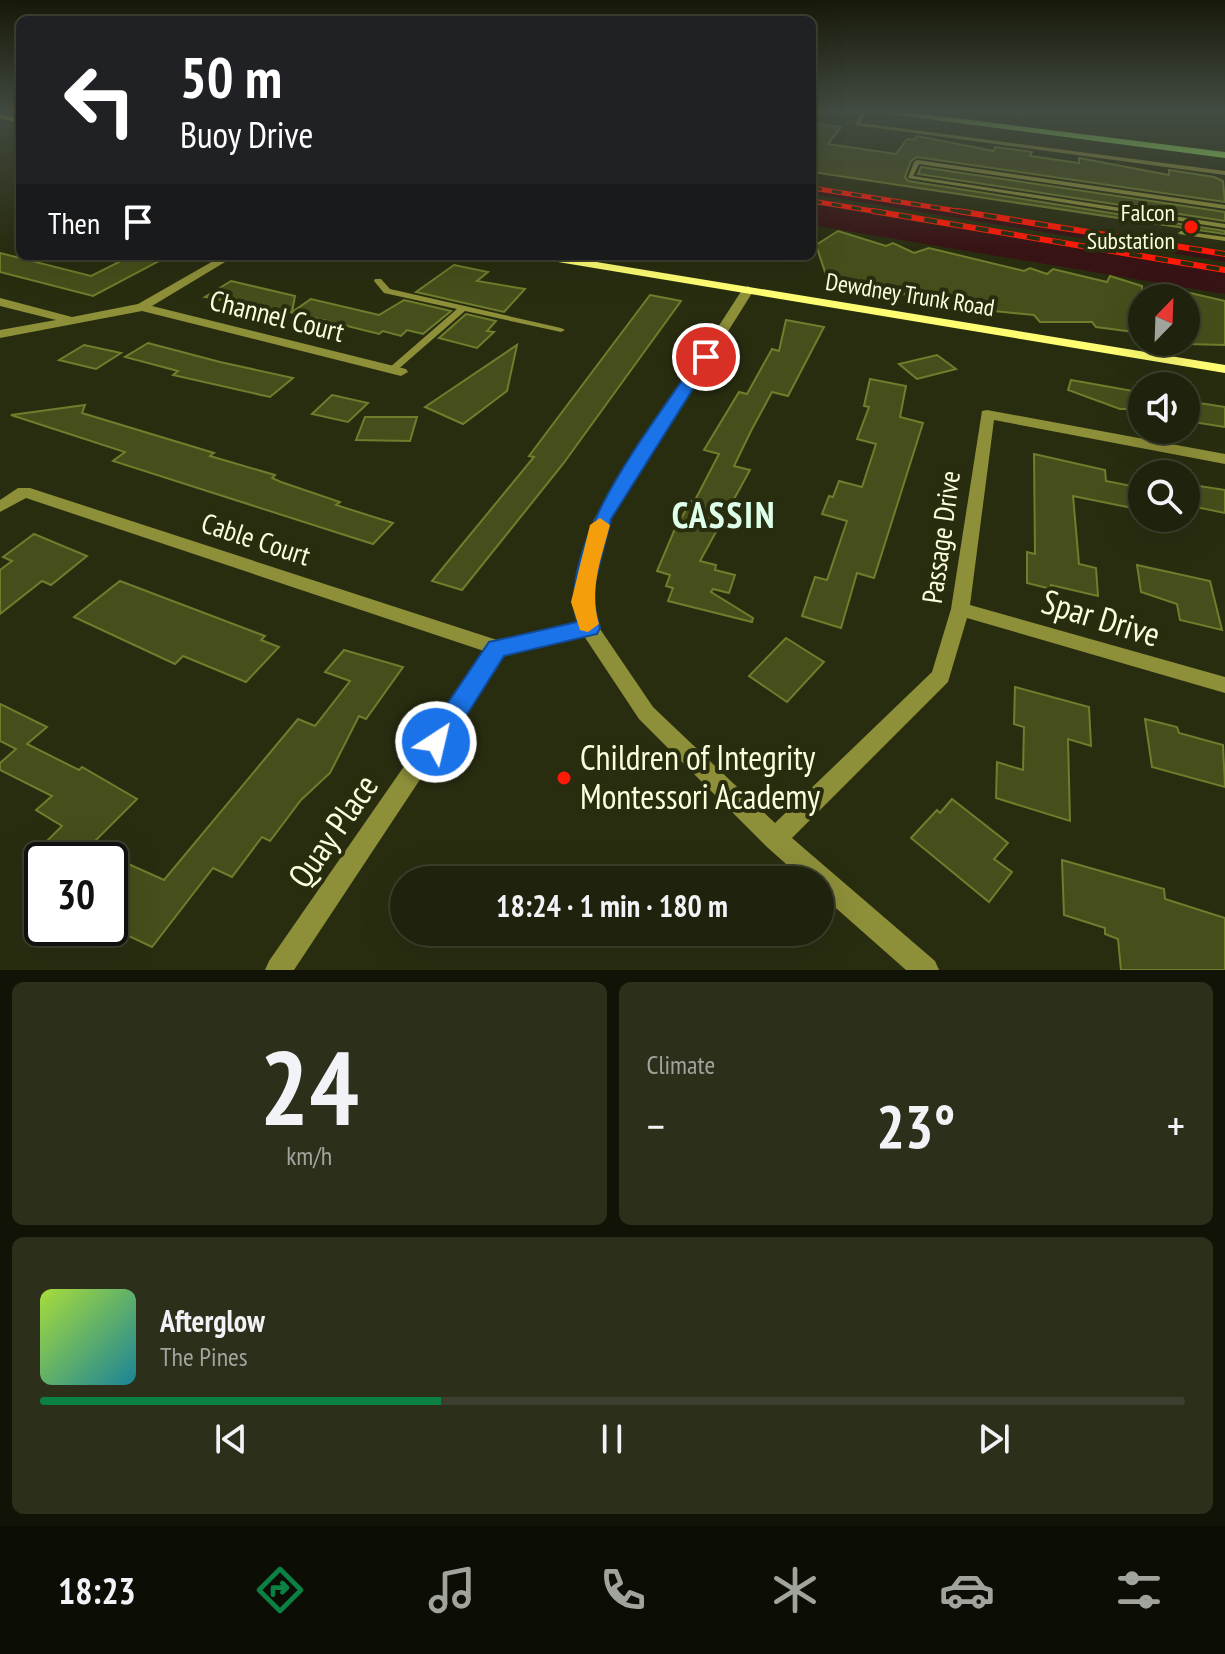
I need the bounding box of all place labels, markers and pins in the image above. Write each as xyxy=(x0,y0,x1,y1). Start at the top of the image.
place label: Falcon Substation xyxy=(1087,197,1175,256)
marker: Falcon Substation xyxy=(1182,218,1200,236)
pin xyxy=(672,323,740,391)
place label: Children of Integrity Montessori Academy xyxy=(580,735,820,818)
marker: Children of Integrity Montessori Academy xyxy=(555,769,573,787)

